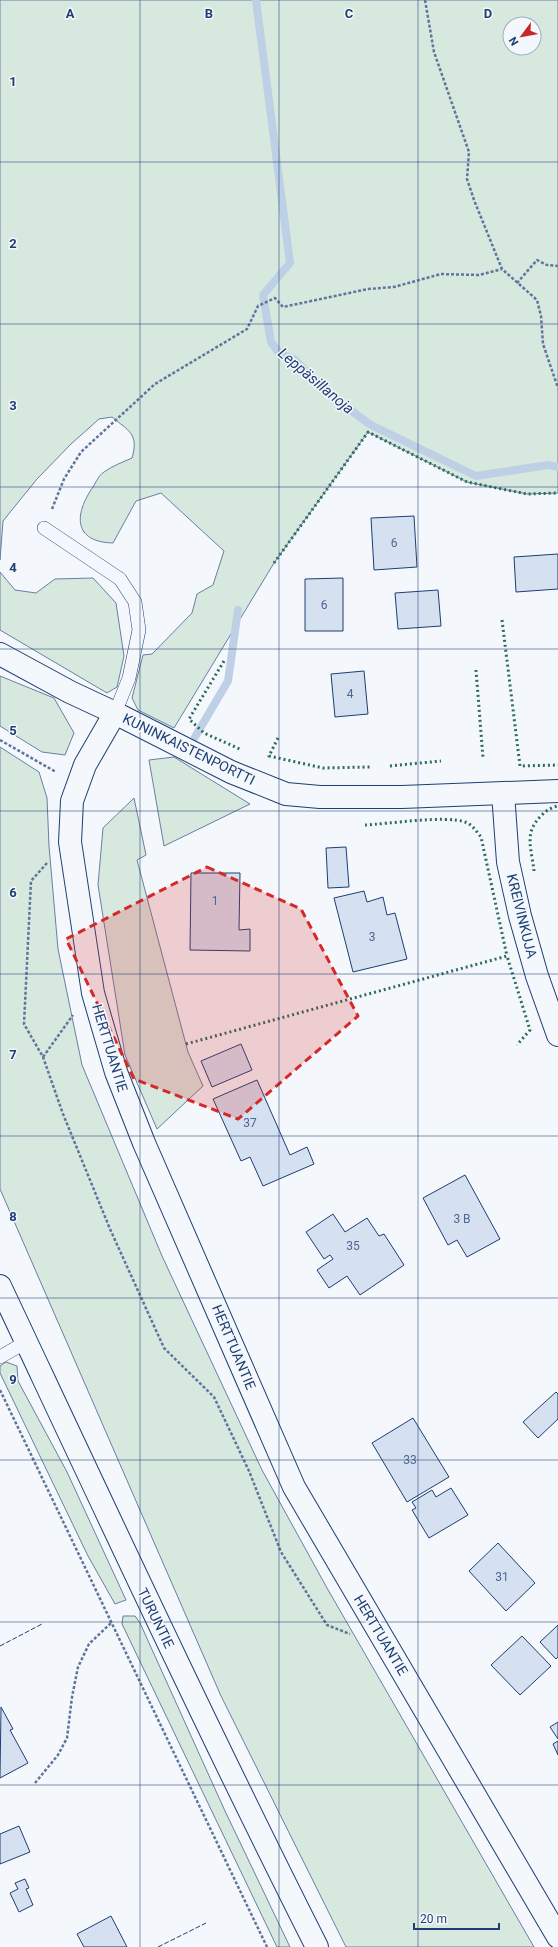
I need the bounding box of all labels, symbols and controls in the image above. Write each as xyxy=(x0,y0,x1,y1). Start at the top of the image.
text: A xyxy=(66,6,75,21)
text: B xyxy=(205,6,213,21)
text: C xyxy=(345,6,354,21)
text: D xyxy=(484,6,492,21)
north arrow xyxy=(502,16,542,56)
text: N xyxy=(506,34,522,48)
text: 1 xyxy=(9,74,17,89)
text: 2 xyxy=(9,236,17,251)
water label: Leppäsillanoja xyxy=(274,344,358,418)
text: 3 xyxy=(9,398,17,413)
house number: 6 xyxy=(391,536,398,550)
text: 4 xyxy=(9,560,17,575)
house number: 6 xyxy=(321,598,328,612)
house number: 4 xyxy=(347,687,354,701)
street label: KUNINKAISTENPORTTI xyxy=(120,710,258,788)
text: 5 xyxy=(9,723,17,738)
street label: KREIVINKUJA xyxy=(504,872,540,960)
text: 6 xyxy=(9,885,17,900)
house number: 1 xyxy=(212,894,218,908)
house number: 3 xyxy=(369,930,375,944)
street label: HERTTUANTIE xyxy=(89,1002,131,1094)
text: 7 xyxy=(9,1047,17,1062)
house number: 37 xyxy=(243,1116,257,1130)
text: 8 xyxy=(9,1209,17,1224)
house number: 3 B xyxy=(453,1212,471,1226)
house number: 35 xyxy=(346,1239,360,1253)
street label: HERTTUANTIE xyxy=(209,1302,259,1392)
text: 9 xyxy=(9,1372,17,1387)
house number: 33 xyxy=(403,1453,417,1467)
house number: 31 xyxy=(495,1570,509,1584)
street label: TURUNTIE xyxy=(135,1585,177,1651)
street label: HERTTUANTIE xyxy=(351,1592,411,1678)
scale bar xyxy=(414,1905,499,1931)
text: 20 m xyxy=(420,1912,447,1926)

